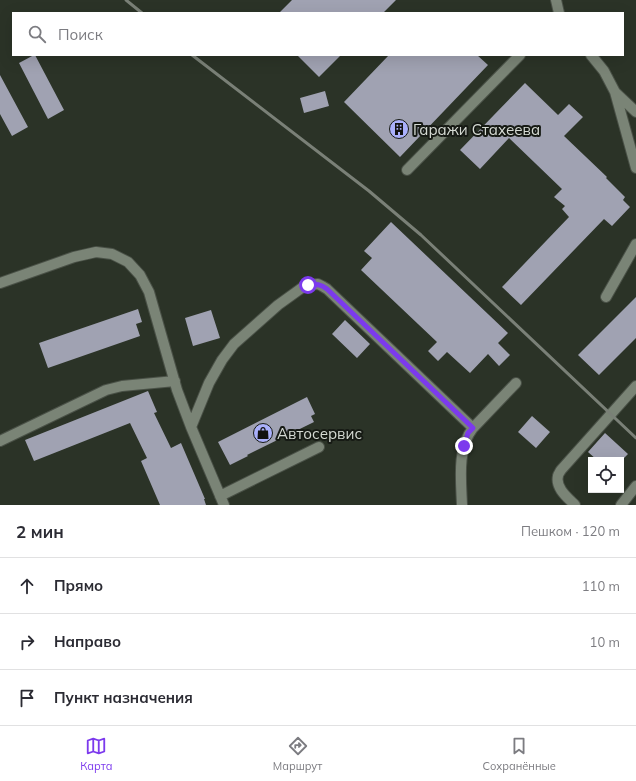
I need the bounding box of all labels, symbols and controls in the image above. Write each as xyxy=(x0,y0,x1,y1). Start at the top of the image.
search box xyxy=(12,12,624,56)
icon: search xyxy=(26,23,48,45)
text: Поиск xyxy=(58,25,103,44)
building icon: Гаражи Стахеева xyxy=(388,118,410,140)
place label: Гаражи Стахеева xyxy=(413,120,540,139)
route start xyxy=(299,276,317,294)
shop icon: Автосервис xyxy=(252,422,274,444)
place label: Автосервис xyxy=(277,424,362,443)
route end xyxy=(455,437,473,455)
map controls xyxy=(588,457,624,493)
button: locate xyxy=(588,457,624,493)
text: 2 мин xyxy=(16,521,64,542)
text: Пешком · 120 m xyxy=(521,523,620,539)
icon: ahead xyxy=(16,575,38,597)
text: Прямо xyxy=(54,576,103,595)
text: 110 m xyxy=(582,578,620,594)
icon: right xyxy=(16,631,38,653)
text: Направо xyxy=(54,632,121,651)
text: 10 m xyxy=(590,634,620,650)
icon: arrive xyxy=(16,687,38,709)
text: Пункт назначения xyxy=(54,688,193,707)
tab: Карта xyxy=(80,735,113,773)
tab: Маршрут xyxy=(273,735,322,773)
tab: Сохранённые xyxy=(483,735,556,773)

